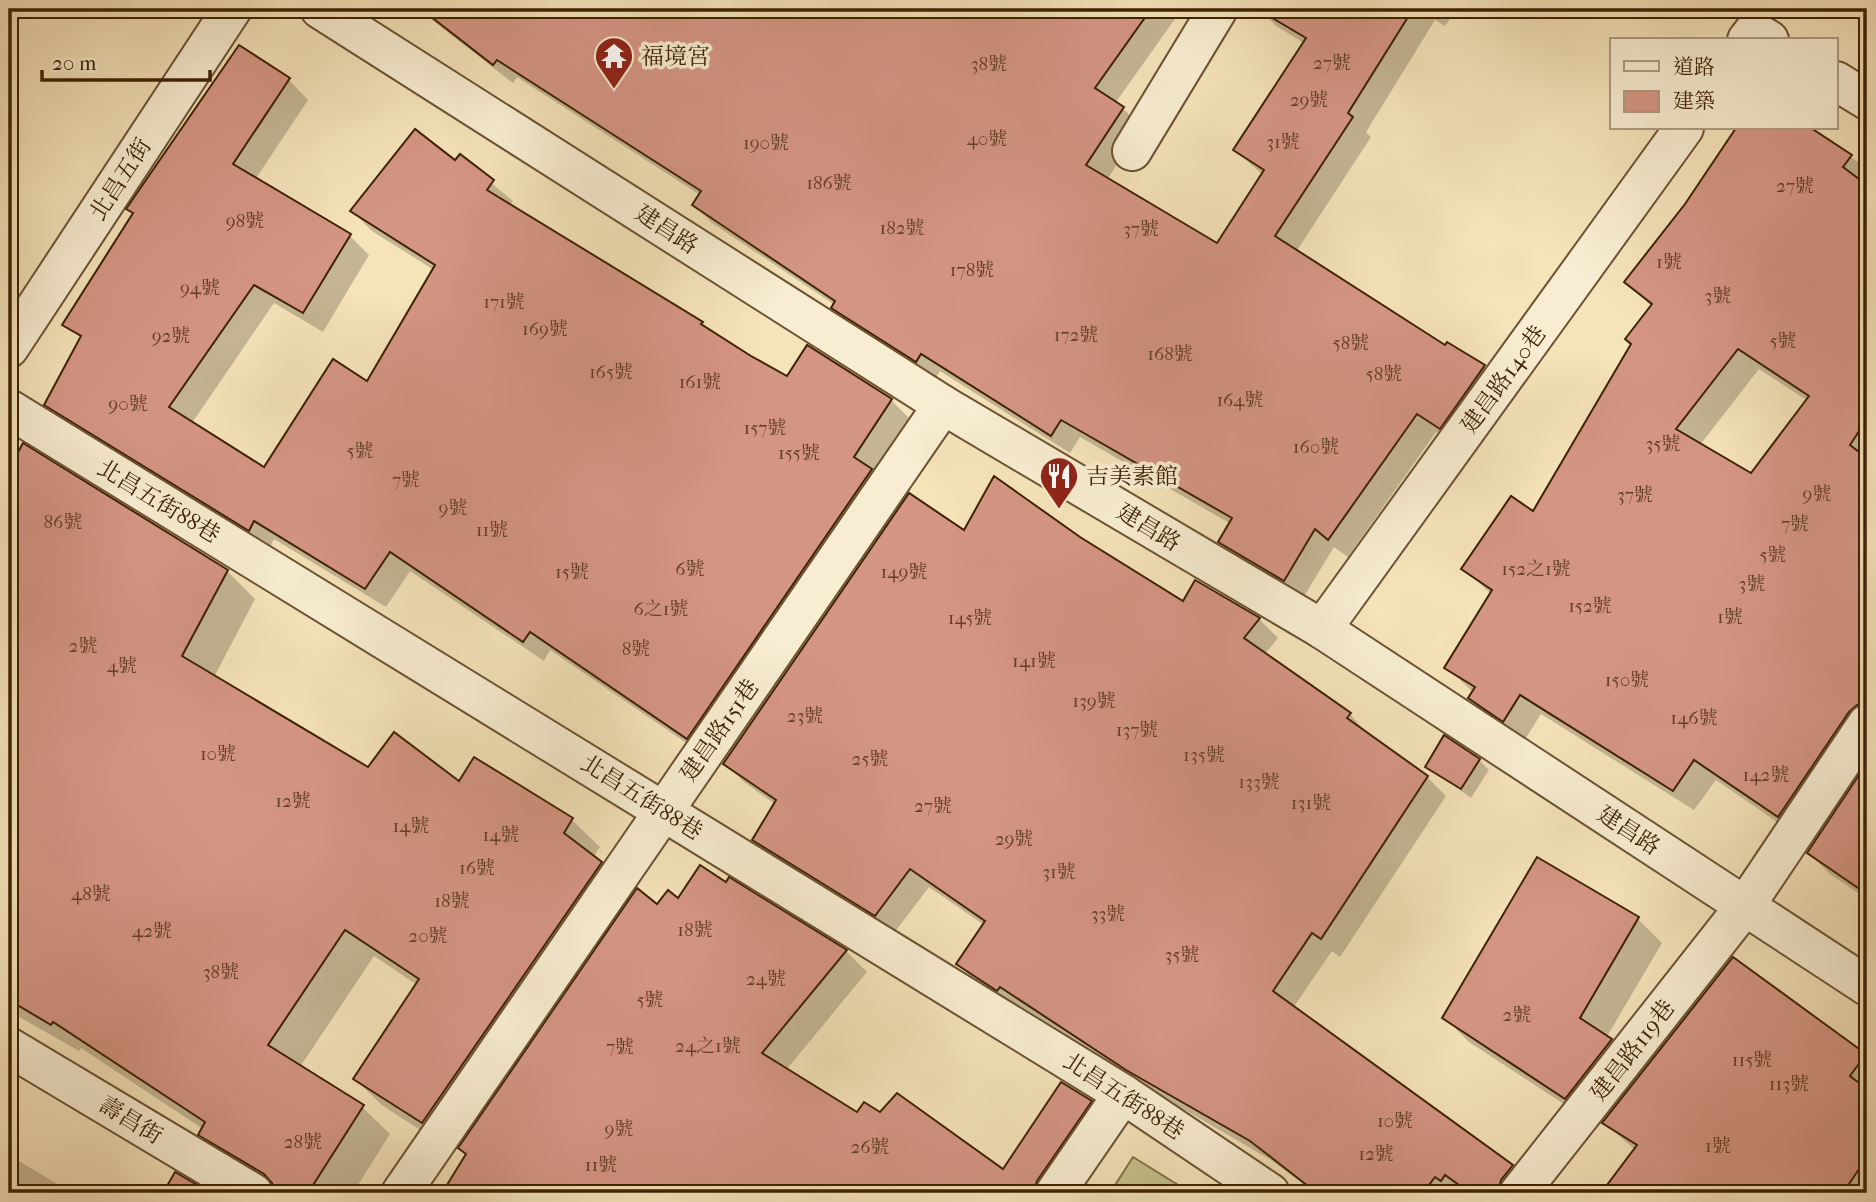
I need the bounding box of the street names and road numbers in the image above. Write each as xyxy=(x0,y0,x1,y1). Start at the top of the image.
street label: 北昌五街 xyxy=(84,133,157,225)
street label: 建昌路 xyxy=(630,199,703,260)
street label: 建昌路140巷 xyxy=(1455,320,1551,438)
street label: 北昌五街88巷 xyxy=(93,454,225,549)
street label: 建昌路 xyxy=(1112,498,1185,557)
street label: 建昌路151巷 xyxy=(674,674,764,786)
street label: 北昌五街88巷 xyxy=(576,749,707,845)
street label: 建昌路 xyxy=(1592,800,1665,861)
street label: 建昌路119巷 xyxy=(1585,995,1680,1106)
street label: 北昌五街88巷 xyxy=(1058,1047,1189,1145)
street label: 壽昌街 xyxy=(94,1091,167,1150)

